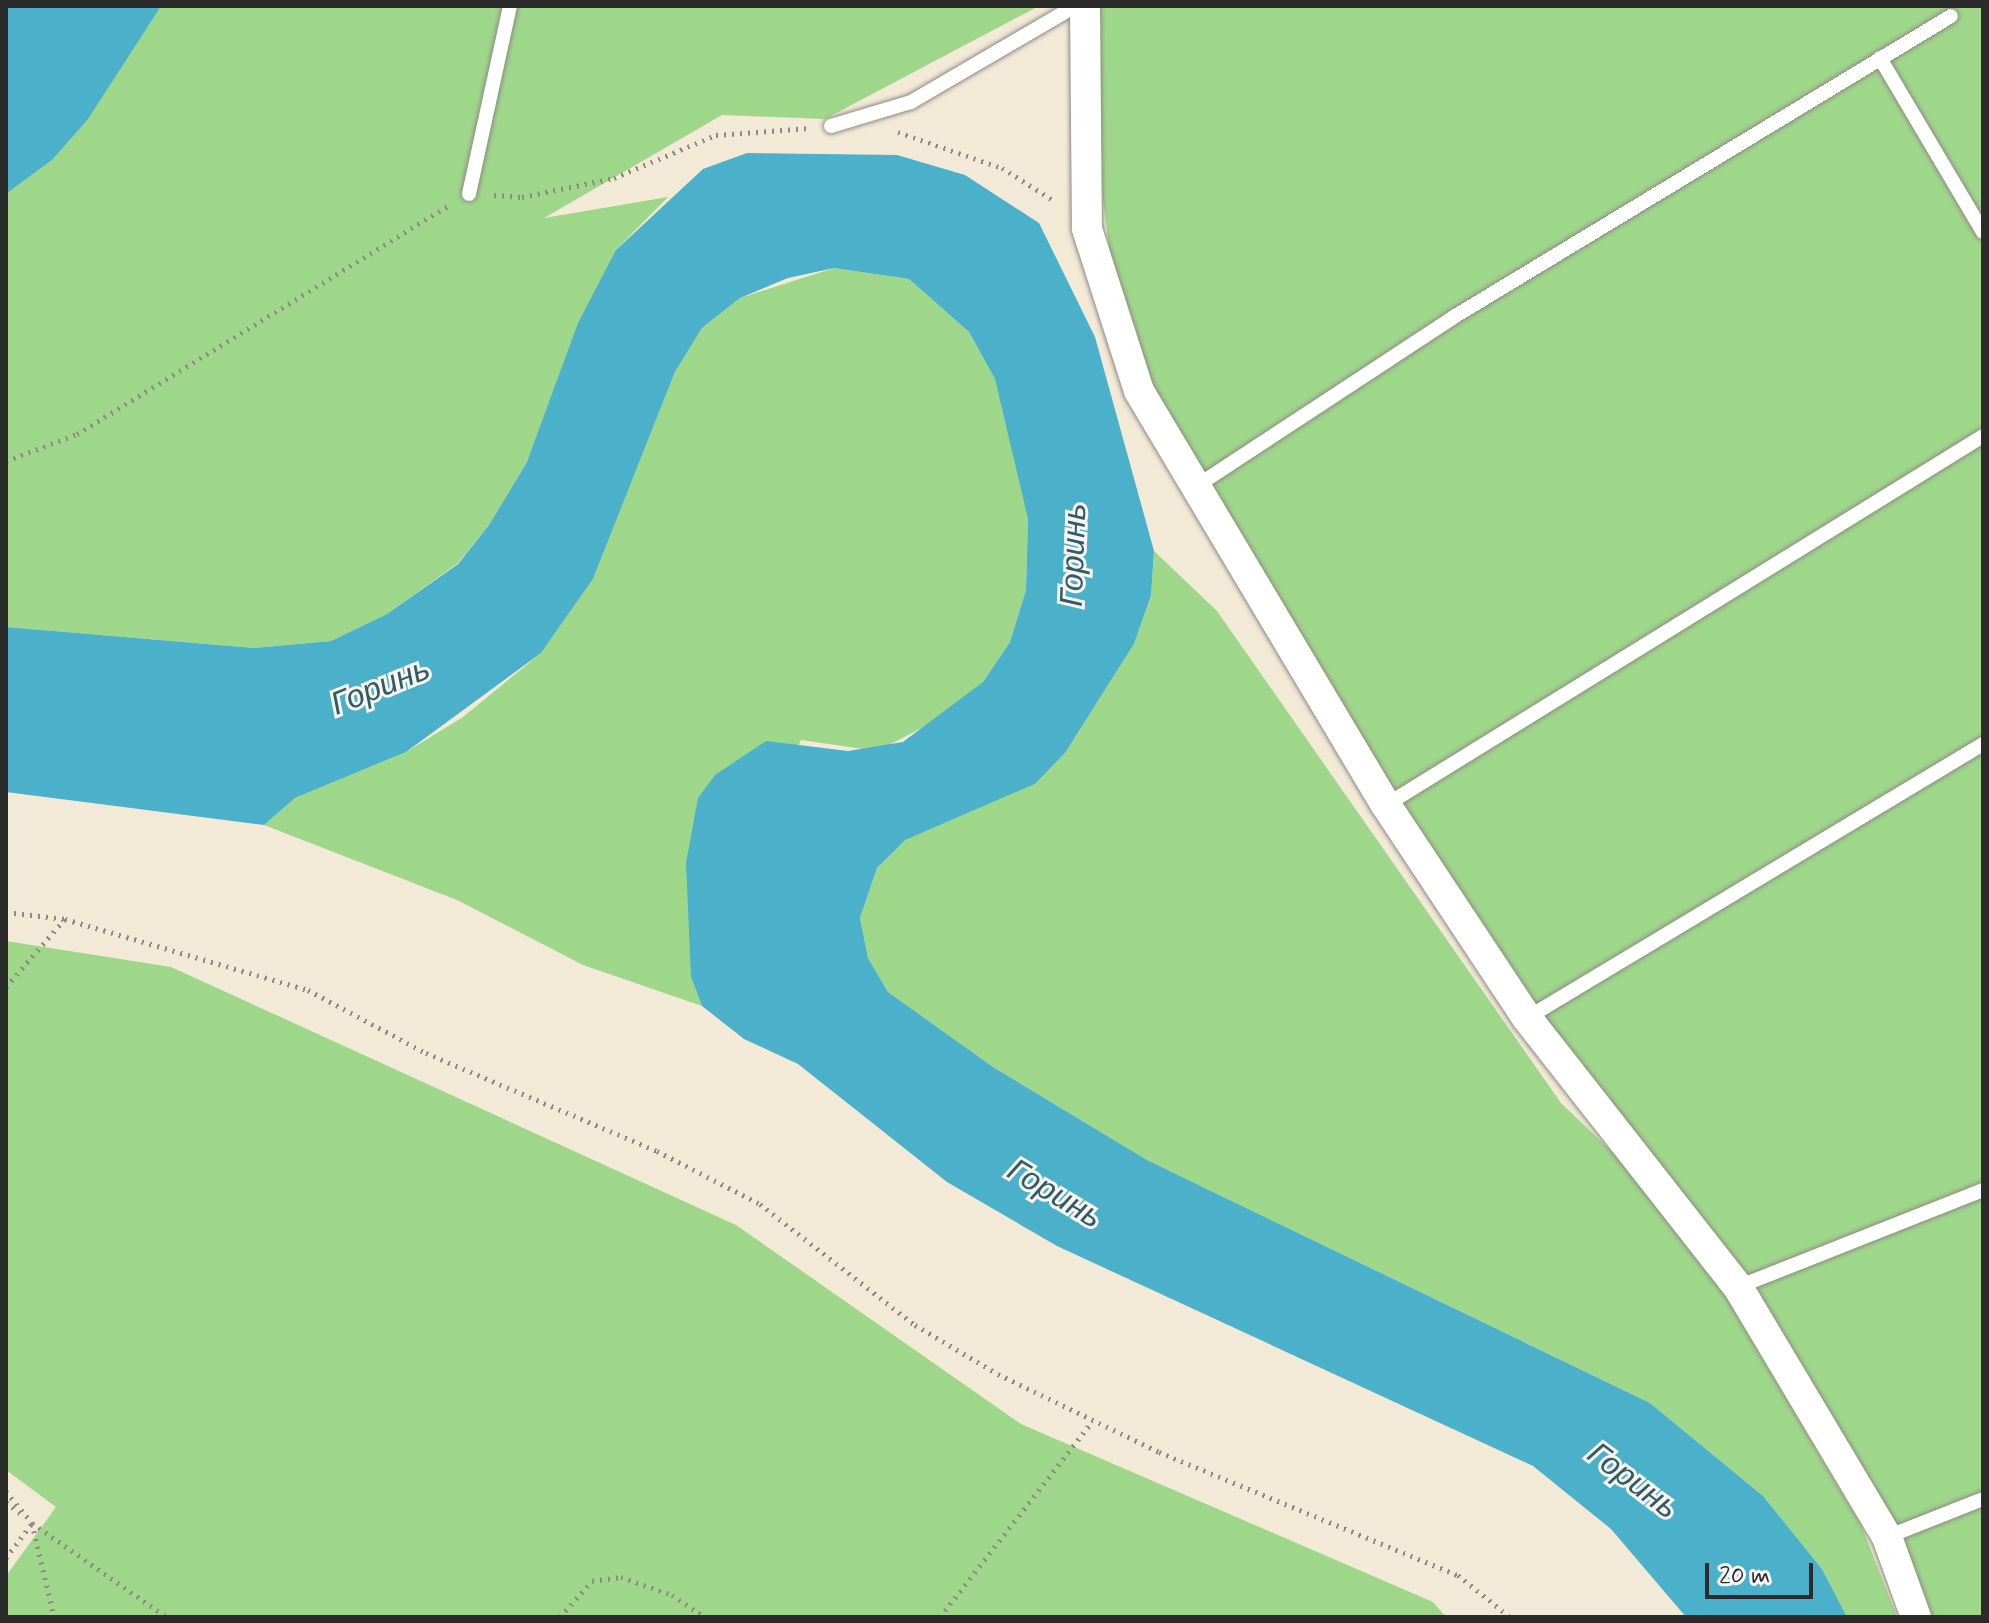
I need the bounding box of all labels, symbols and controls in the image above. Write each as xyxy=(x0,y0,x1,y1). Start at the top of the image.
water label: Горинь xyxy=(1054,503,1096,607)
water label: Горинь xyxy=(326,651,436,725)
water label: Горинь xyxy=(1000,1152,1108,1238)
water label: Горинь xyxy=(1579,1436,1685,1528)
scale bar xyxy=(1709,1547,1817,1597)
text: 20 m xyxy=(1719,1561,1770,1592)

